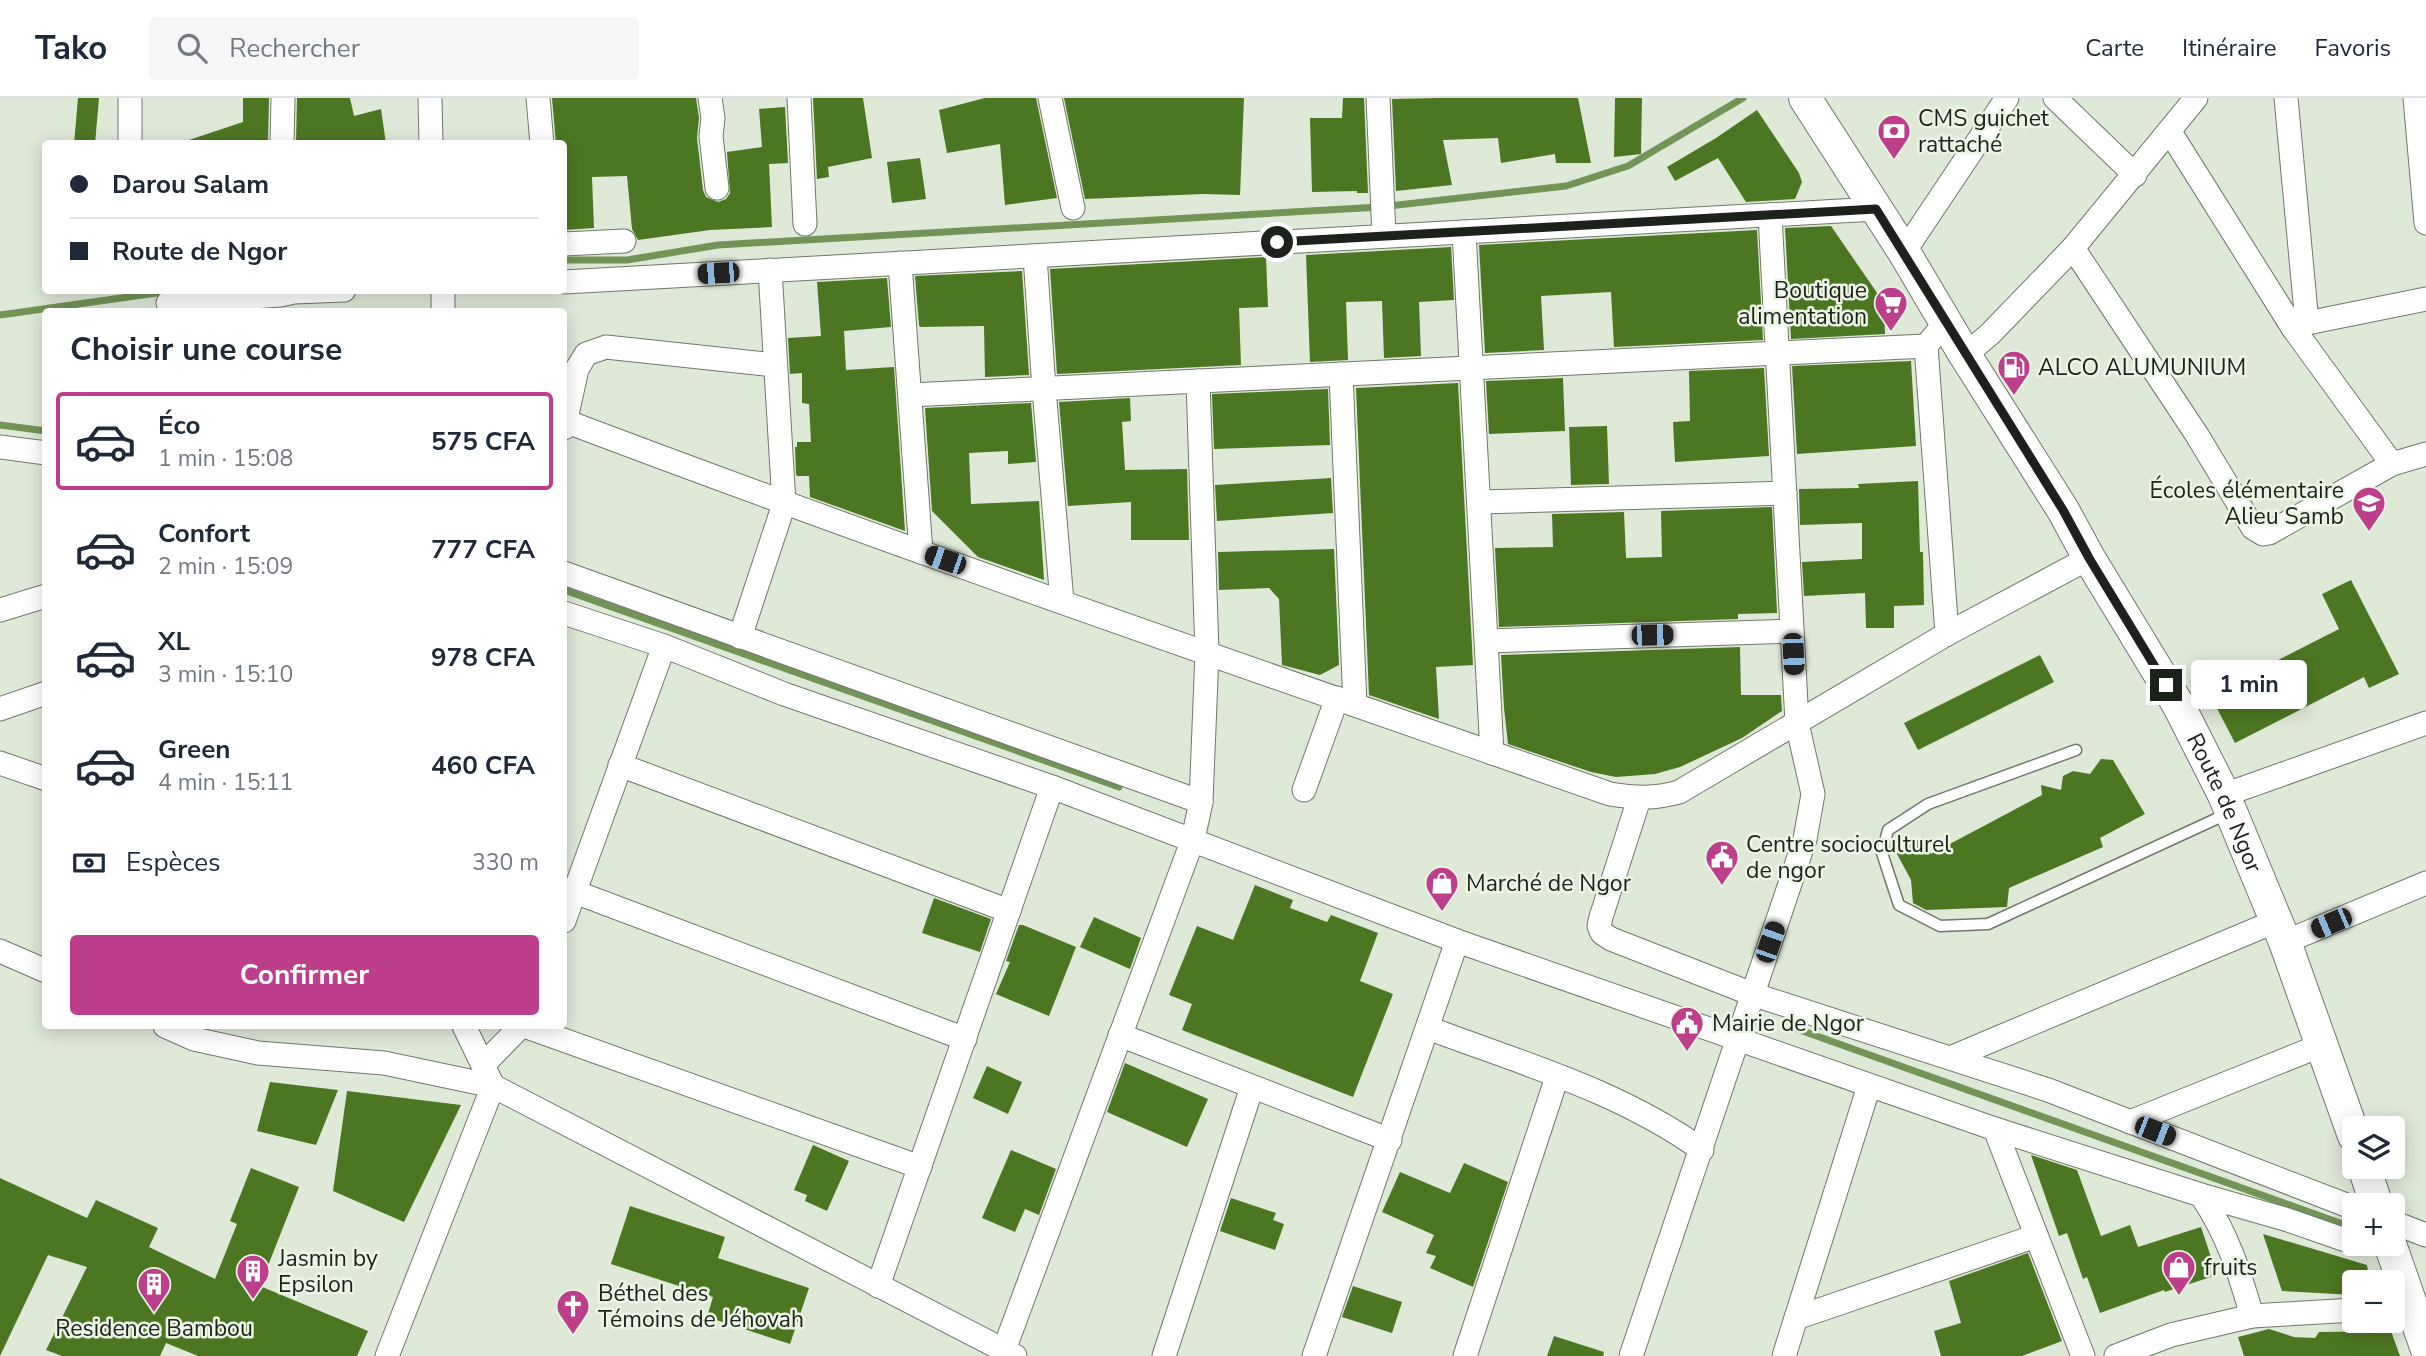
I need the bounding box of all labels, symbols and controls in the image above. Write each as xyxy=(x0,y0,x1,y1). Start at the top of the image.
search box xyxy=(149,17,639,80)
text: Tako xyxy=(35,26,107,71)
icon: search xyxy=(173,29,211,67)
text: Rechercher xyxy=(229,31,360,66)
text: Carte xyxy=(2085,32,2144,64)
text: Itinéraire xyxy=(2182,32,2276,64)
text: Favoris xyxy=(2314,32,2391,64)
place label: CMS guichet rattaché xyxy=(1918,103,2050,160)
bank icon: CMS guichet rattaché xyxy=(1875,112,1913,161)
text: Darou Salam xyxy=(112,167,269,202)
route start xyxy=(1261,226,1293,258)
text: Route de Ngor xyxy=(112,234,288,269)
car xyxy=(697,261,740,285)
place label: Boutique alimentation xyxy=(1738,275,1867,332)
supermarket icon: Boutique alimentation xyxy=(1872,284,1910,333)
text: Choisir une course xyxy=(70,328,342,371)
fuel station icon: ALCO ALUMUNIUM xyxy=(1995,348,2033,397)
place label: ALCO ALUMUNIUM xyxy=(2038,352,2246,383)
text: Éco xyxy=(158,408,200,443)
icon: car xyxy=(74,410,137,473)
text: 575 CFA xyxy=(431,424,535,459)
text: 1 min · 15:08 xyxy=(158,443,293,474)
place label: Écoles élémentaire Alieu Samb xyxy=(2150,475,2344,532)
school or university icon: Écoles élémentaire Alieu Samb xyxy=(2350,484,2388,533)
text: Confort xyxy=(158,516,250,551)
icon: car xyxy=(74,518,137,581)
text: 777 CFA xyxy=(431,532,535,567)
car xyxy=(922,543,969,577)
text: 2 min · 15:09 xyxy=(158,551,293,582)
text: XL xyxy=(158,624,190,659)
car xyxy=(1631,624,1674,646)
icon: car xyxy=(74,626,137,689)
car xyxy=(1782,632,1805,676)
text: 978 CFA xyxy=(431,640,535,675)
text: 3 min · 15:10 xyxy=(158,659,293,690)
callout: 1 min xyxy=(2190,660,2306,710)
route end xyxy=(2150,669,2182,701)
text: 1 min xyxy=(2219,669,2279,700)
street label: Route de Ngor xyxy=(2179,728,2270,878)
text: Green xyxy=(158,732,231,767)
icon: car xyxy=(74,734,137,797)
text: 460 CFA xyxy=(431,748,535,783)
text: 4 min · 15:11 xyxy=(158,767,293,798)
place label: Centre socioculturel de ngor xyxy=(1746,829,1951,886)
public building icon: Centre socioculturel de ngor xyxy=(1703,838,1741,887)
icon: cash xyxy=(70,844,108,882)
text: Espèces xyxy=(126,845,221,880)
text: 330 m xyxy=(472,847,539,878)
shop icon: Marché de Ngor xyxy=(1423,864,1461,913)
place label: Marché de Ngor xyxy=(1466,868,1632,899)
car xyxy=(2308,905,2355,941)
car xyxy=(1754,919,1787,965)
button: Confirmer xyxy=(70,935,539,1015)
public building icon: Mairie de Ngor xyxy=(1668,1004,1706,1053)
place label: Mairie de Ngor xyxy=(1712,1008,1865,1039)
car xyxy=(2132,1114,2179,1148)
map controls xyxy=(2342,1116,2405,1333)
button: layers xyxy=(2342,1116,2405,1179)
button: + xyxy=(2342,1193,2405,1256)
place label: Jasmin by Epsilon xyxy=(277,1243,378,1300)
shop icon: fruits xyxy=(2160,1248,2198,1297)
building icon: Jasmin by Epsilon xyxy=(234,1252,272,1301)
place label: fruits xyxy=(2204,1252,2257,1283)
building icon: Residence Bambou xyxy=(135,1265,173,1314)
button: − xyxy=(2342,1270,2405,1333)
place label: Béthel des Témoins de Jéhovah xyxy=(598,1278,804,1335)
church icon: Béthel des Témoins de Jéhovah xyxy=(554,1287,592,1336)
place label: Residence Bambou xyxy=(55,1313,253,1344)

